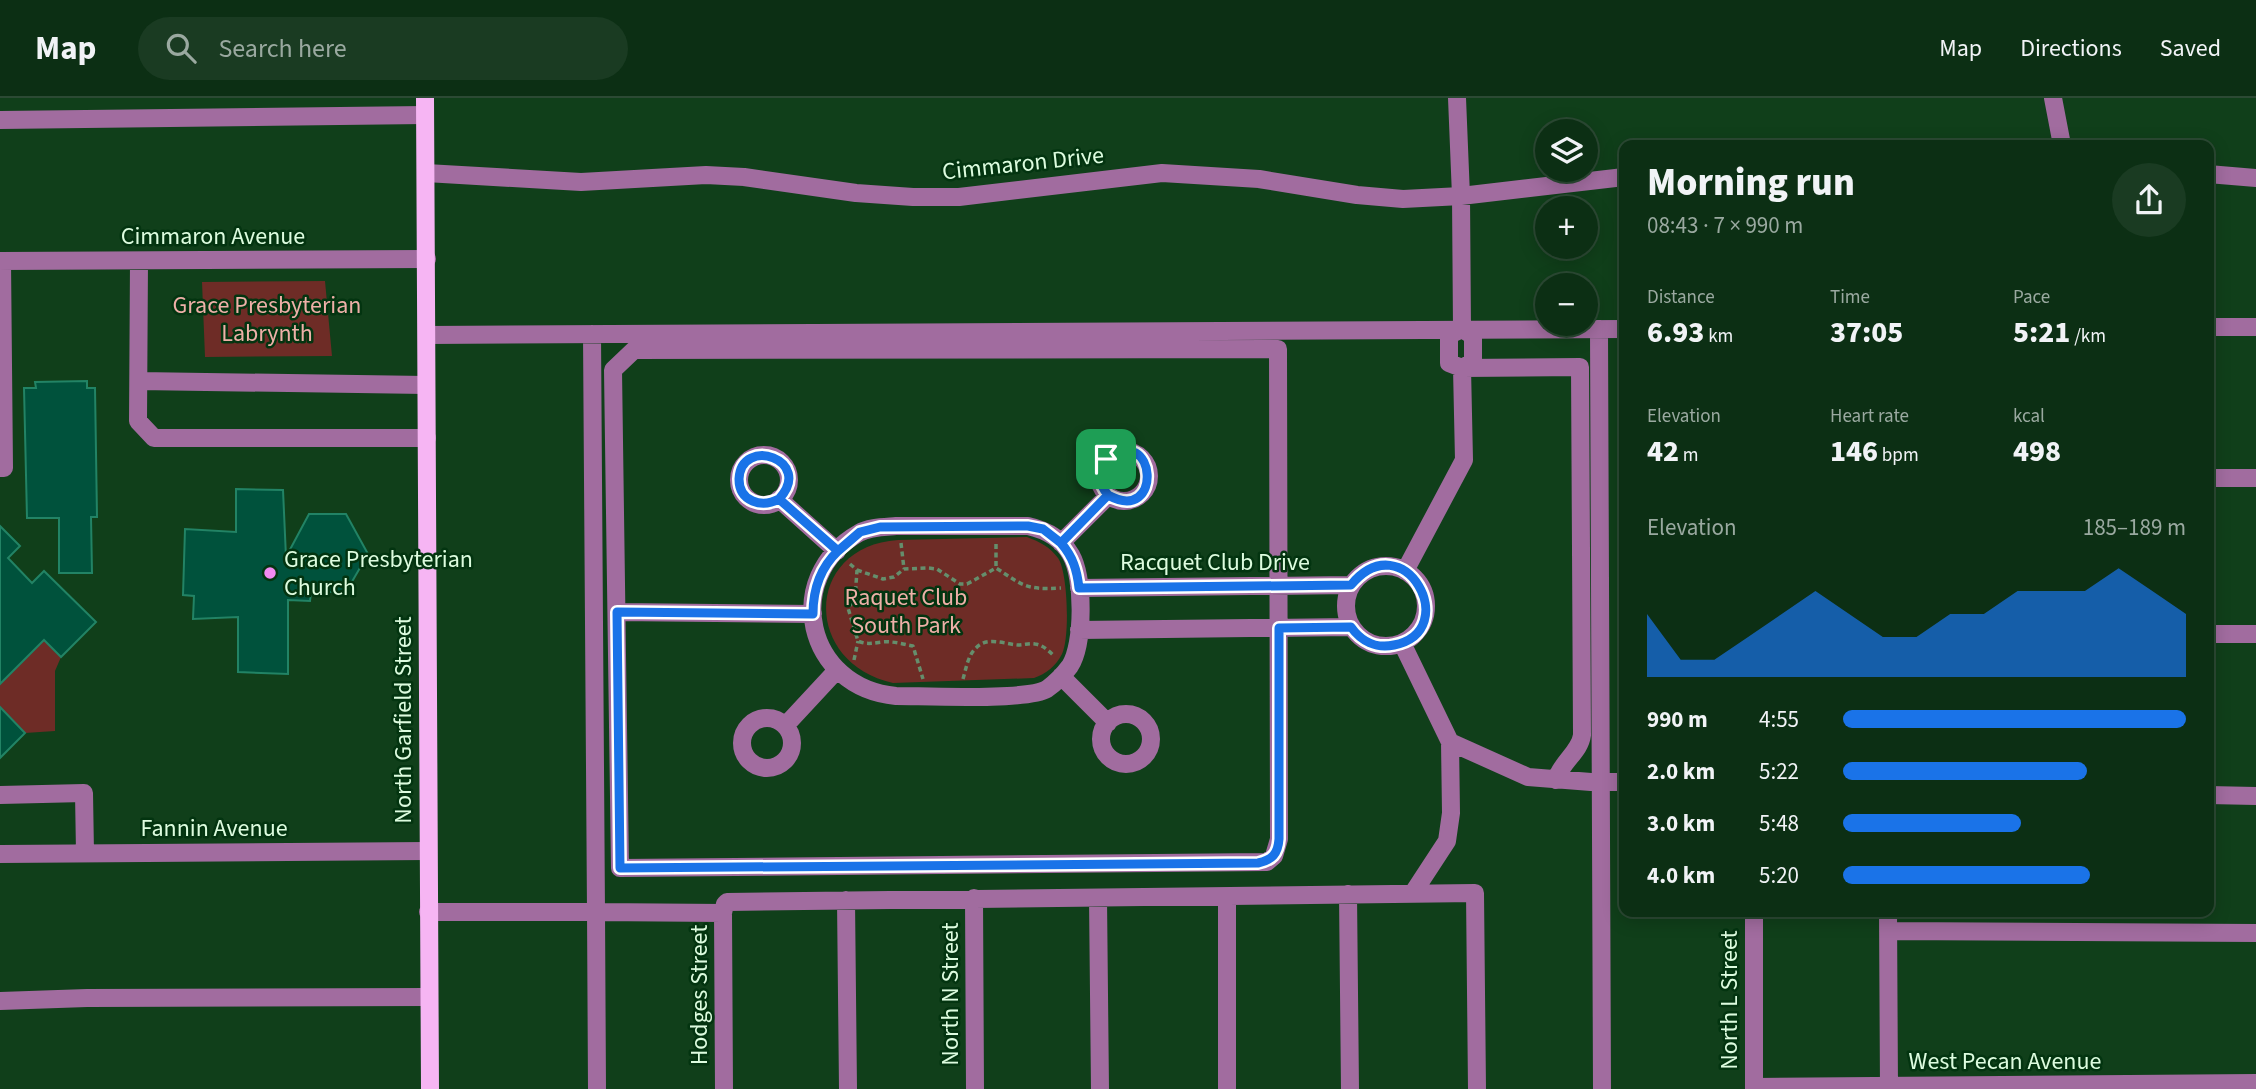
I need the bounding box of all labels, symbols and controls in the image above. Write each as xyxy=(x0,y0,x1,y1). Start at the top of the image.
search box xyxy=(138,17,628,80)
text: Map xyxy=(35,25,96,72)
icon: search xyxy=(162,29,200,67)
text: Search here xyxy=(218,30,347,67)
text: Map xyxy=(1939,31,1982,66)
text: Directions xyxy=(2020,31,2122,66)
text: Saved xyxy=(2160,31,2221,66)
map controls xyxy=(1535,119,1598,336)
button: layers xyxy=(1535,119,1598,182)
street label: Cimmaron Drive xyxy=(940,138,1106,189)
text: Morning run xyxy=(1647,156,1855,210)
button: share xyxy=(2112,163,2186,237)
button: + xyxy=(1535,196,1598,259)
text: 08:43 · 7 × 990 m xyxy=(1647,209,1803,242)
street label: Cimmaron Avenue xyxy=(121,219,305,254)
button: − xyxy=(1535,273,1598,336)
text: Distance xyxy=(1647,284,1715,311)
text: Time xyxy=(1830,284,1870,311)
text: Pace xyxy=(2013,284,2050,311)
park label: Grace Presbyterian Labrynth xyxy=(173,288,361,351)
text: 6.93 xyxy=(1647,311,1704,354)
text: 37:05 xyxy=(1830,311,1903,354)
text: 5:21 xyxy=(2013,311,2070,354)
text: km xyxy=(1704,323,1733,350)
text: /km xyxy=(2070,323,2106,350)
text: Elevation xyxy=(1647,403,1721,430)
text: Heart rate xyxy=(1830,403,1909,430)
text: kcal xyxy=(2013,403,2045,430)
pin xyxy=(1076,429,1136,489)
text: 42 xyxy=(1647,430,1679,473)
text: 146 xyxy=(1830,430,1878,473)
text: 498 xyxy=(2013,430,2061,473)
icon: arrive xyxy=(1087,440,1125,478)
text: m xyxy=(1679,442,1699,469)
text: bpm xyxy=(1878,442,1919,469)
text: Elevation xyxy=(1647,511,1737,544)
text: 185–189 m xyxy=(2083,511,2186,544)
place label: Grace Presbyterian Church xyxy=(284,542,473,605)
street label: Racquet Club Drive xyxy=(1120,545,1310,580)
marker: Grace Presbyterian Church xyxy=(262,565,278,581)
park label: Raquet Club South Park xyxy=(845,580,967,643)
street label: North Garfield Street xyxy=(386,616,421,824)
text: 990 m xyxy=(1647,703,1708,736)
text: 4:55 xyxy=(1759,703,1799,736)
text: 2.0 km xyxy=(1647,755,1715,788)
text: 5:22 xyxy=(1759,755,1799,788)
text: 3.0 km xyxy=(1647,807,1715,840)
text: 5:48 xyxy=(1759,807,1799,840)
street label: Fannin Avenue xyxy=(140,811,288,846)
text: 4.0 km xyxy=(1647,859,1715,892)
text: 5:20 xyxy=(1759,859,1799,892)
street label: North N Street xyxy=(933,922,968,1066)
street label: Hodges Street xyxy=(682,925,717,1065)
street label: North L Street xyxy=(1712,930,1747,1070)
street label: West Pecan Avenue xyxy=(1909,1044,2101,1079)

